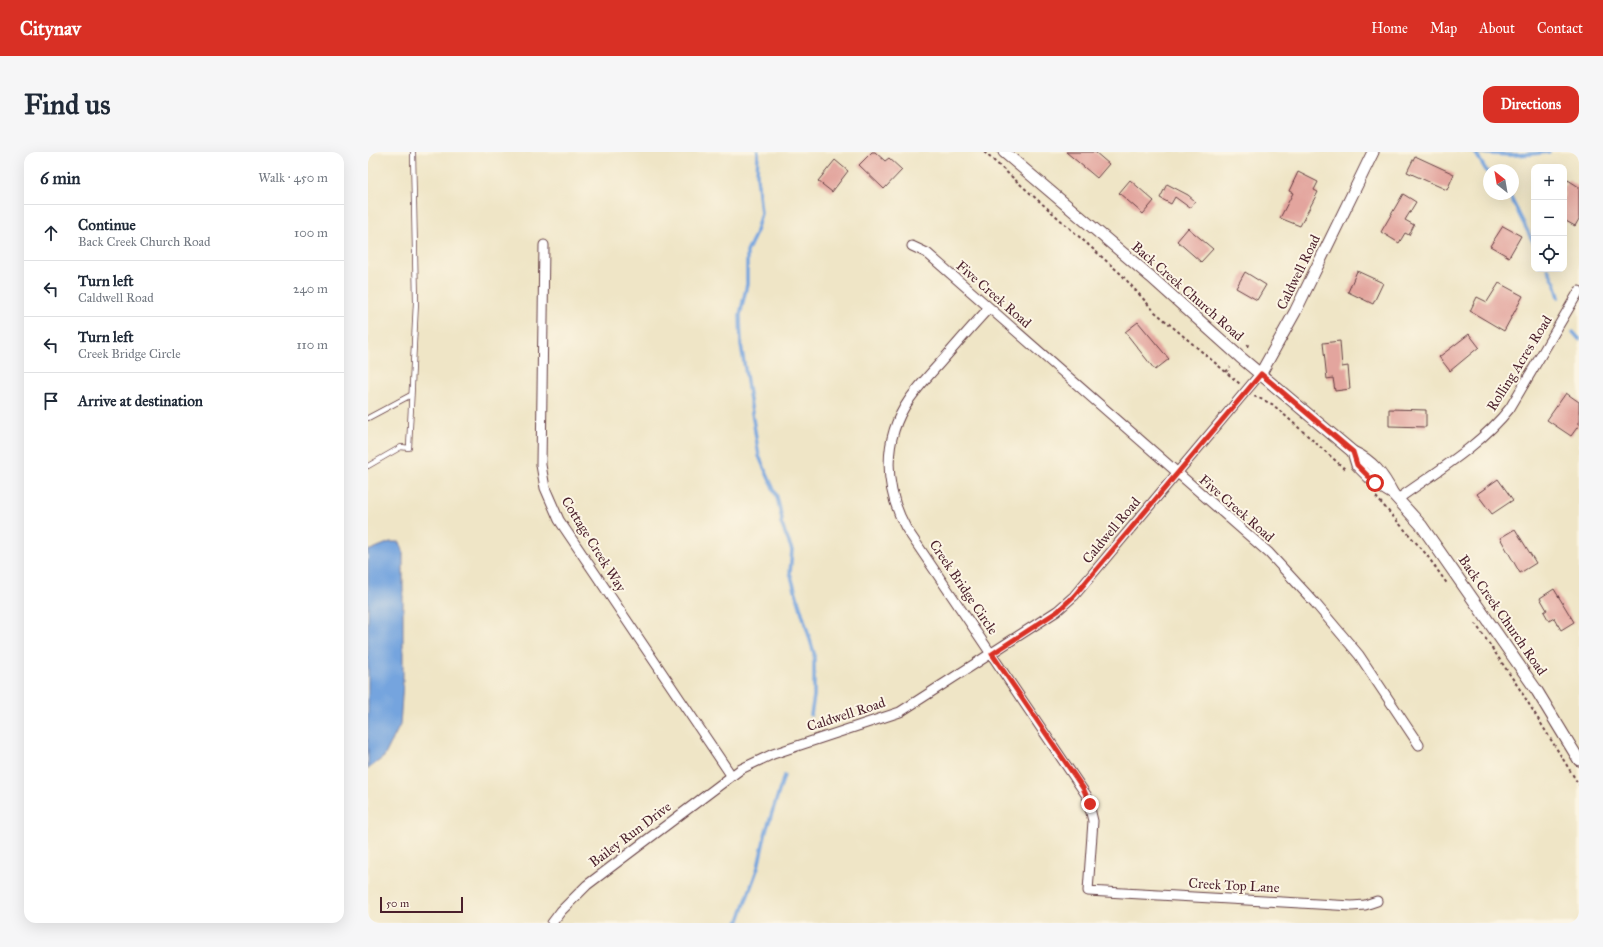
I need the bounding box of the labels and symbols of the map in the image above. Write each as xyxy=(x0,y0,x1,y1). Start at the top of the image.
north arrow xyxy=(1483,164,1519,200)
street label: Caldwell Road xyxy=(1273,232,1324,313)
street label: Back Creek Church Road xyxy=(1128,238,1247,345)
street label: Five Creek Road xyxy=(953,257,1035,332)
street label: Rolling Acres Road xyxy=(1483,312,1556,414)
street label: Five Creek Road xyxy=(1196,471,1278,546)
route start xyxy=(1366,474,1384,492)
street label: Cottage Creek Way xyxy=(558,494,630,595)
street label: Caldwell Road xyxy=(1079,494,1144,567)
street label: Creek Bridge Circle xyxy=(926,537,1002,638)
street label: Back Creek Church Road xyxy=(1455,552,1551,679)
street label: Caldwell Road xyxy=(805,694,888,735)
route end xyxy=(1081,795,1099,813)
street label: Bailey Run Drive xyxy=(586,798,675,871)
street label: Creek Top Lane xyxy=(1188,875,1280,896)
scale bar xyxy=(380,895,463,914)

